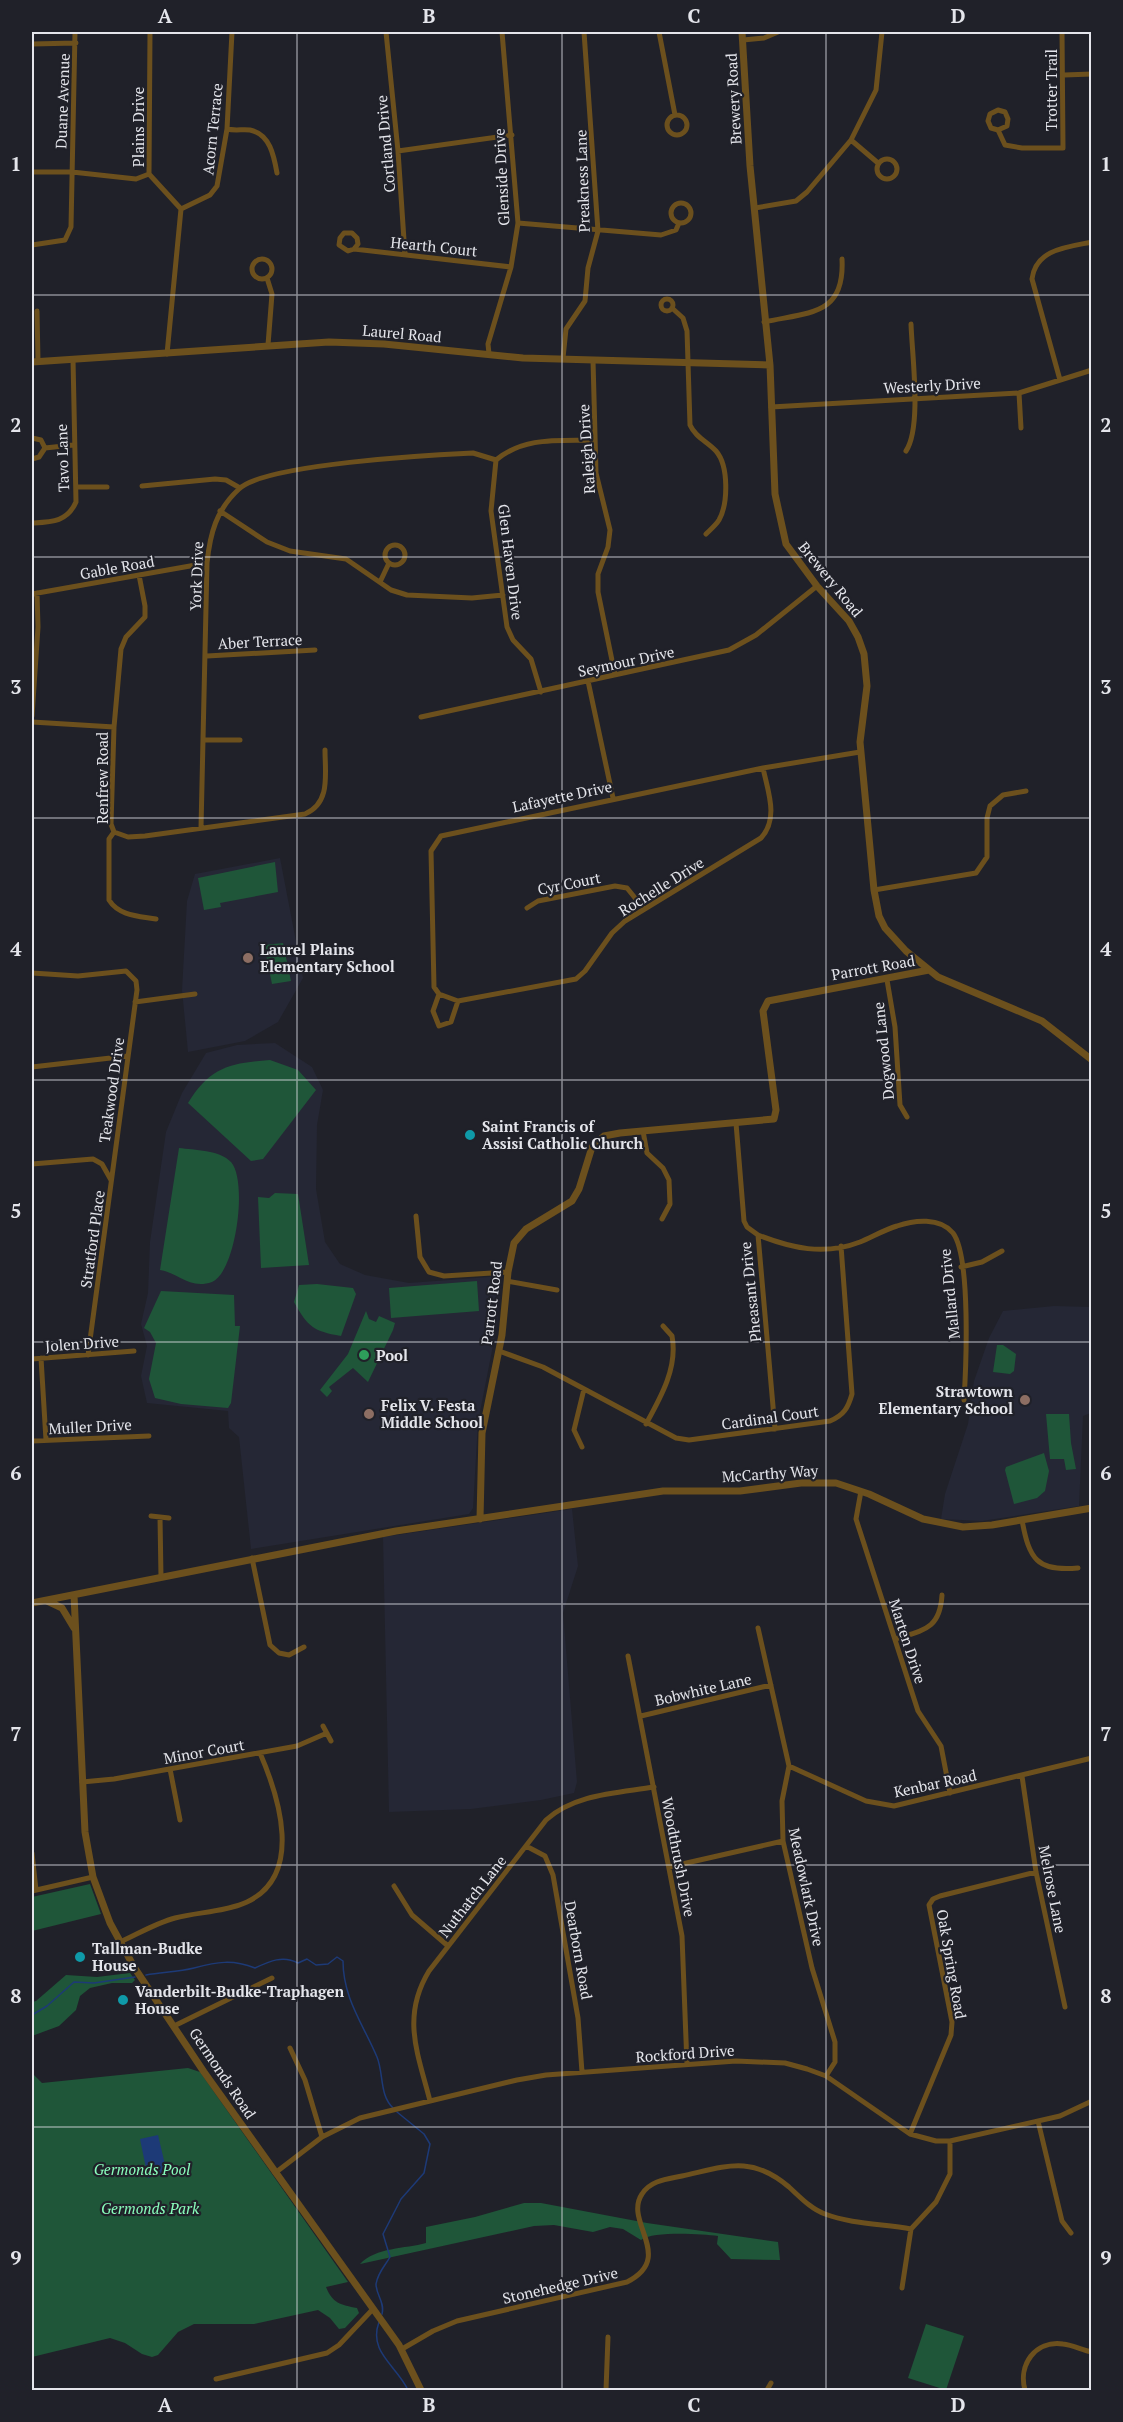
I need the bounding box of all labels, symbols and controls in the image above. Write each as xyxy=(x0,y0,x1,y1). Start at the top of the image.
text: A xyxy=(158,2,173,29)
text: B xyxy=(423,2,436,29)
text: C xyxy=(687,2,701,29)
text: D xyxy=(951,2,965,29)
street label: Trotter Trail xyxy=(1041,49,1061,131)
street label: Duane Avenue xyxy=(50,53,74,149)
street label: Brewery Road xyxy=(721,53,745,145)
street label: Acorn Terrace xyxy=(197,82,227,176)
street label: Plains Drive xyxy=(128,87,148,167)
street label: Cortland Drive xyxy=(371,94,399,194)
street label: Glenside Drive xyxy=(488,128,514,226)
street label: Preakness Lane xyxy=(570,129,594,233)
text: 1 xyxy=(10,150,22,177)
text: 1 xyxy=(1100,150,1112,177)
street label: Hearth Court xyxy=(390,231,479,261)
street label: Laurel Road xyxy=(362,320,442,346)
street label: Westerly Drive xyxy=(883,372,981,398)
street label: Raleigh Drive xyxy=(573,403,599,495)
text: 2 xyxy=(10,411,22,438)
text: 2 xyxy=(1100,411,1112,438)
street label: Tavo Lane xyxy=(51,424,73,492)
street label: Glen Haven Drive xyxy=(494,503,528,621)
street label: Brewery Road xyxy=(794,537,868,621)
street label: York Drive xyxy=(185,541,207,611)
street label: Gable Road xyxy=(78,551,156,583)
street label: Aber Terrace xyxy=(217,629,303,653)
street label: Seymour Drive xyxy=(576,641,676,681)
text: 3 xyxy=(10,673,22,700)
text: 3 xyxy=(1100,673,1112,700)
street label: Renfrew Road xyxy=(92,732,112,824)
street label: Lafayette Drive xyxy=(510,776,614,816)
street label: Rochelle Drive xyxy=(615,852,707,920)
street label: Cyr Court xyxy=(536,867,603,899)
text: 4 xyxy=(10,935,22,962)
text: 4 xyxy=(1100,935,1112,962)
place label: Laurel Plains Elementary School xyxy=(260,939,395,976)
street label: Parrott Road xyxy=(830,950,916,984)
marker: Laurel Plains Elementary School xyxy=(241,951,255,965)
street label: Dogwood Lane xyxy=(868,1001,898,1101)
street label: Teakwood Drive xyxy=(94,1036,128,1144)
place label: Saint Francis of Assisi Catholic Church xyxy=(482,1116,644,1153)
marker: Saint Francis of Assisi Catholic Church xyxy=(463,1128,477,1142)
street label: Stratford Place xyxy=(75,1189,109,1289)
text: 5 xyxy=(10,1197,22,1224)
text: 5 xyxy=(1100,1197,1112,1224)
street label: Pheasant Drive xyxy=(735,1241,765,1343)
street label: Mallard Drive xyxy=(934,1248,964,1340)
street label: Parrott Road xyxy=(476,1260,506,1346)
street label: Jolen Drive xyxy=(44,1330,120,1356)
place label: Pool xyxy=(376,1345,408,1365)
marker: Pool xyxy=(357,1348,371,1362)
place label: Strawtown Elementary School xyxy=(878,1381,1013,1418)
marker: Strawtown Elementary School xyxy=(1018,1393,1032,1407)
place label: Felix V. Festa Middle School xyxy=(381,1395,483,1432)
street label: Cardinal Court xyxy=(720,1400,820,1434)
marker: Felix V. Festa Middle School xyxy=(362,1407,376,1421)
street label: Muller Drive xyxy=(48,1414,132,1438)
text: 6 xyxy=(10,1459,22,1486)
text: 6 xyxy=(1100,1459,1112,1486)
street label: McCarthy Way xyxy=(721,1460,819,1486)
street label: Marten Drive xyxy=(885,1596,931,1686)
street label: Bobwhite Lane xyxy=(653,1668,753,1710)
text: 7 xyxy=(10,1720,22,1747)
text: 7 xyxy=(1100,1720,1112,1747)
street label: Minor Court xyxy=(162,1734,246,1768)
street label: Kenbar Road xyxy=(892,1764,978,1802)
street label: Woodthrush Drive xyxy=(658,1795,700,1919)
street label: Meadowlark Drive xyxy=(785,1826,829,1948)
street label: Melrose Lane xyxy=(1035,1843,1071,1935)
street label: Nuthatch Lane xyxy=(434,1851,510,1941)
street label: Dearborn Road xyxy=(560,1899,598,2001)
street label: Oak Spring Road xyxy=(933,1908,971,2020)
place label: Tallman-Budke House xyxy=(92,1938,203,1975)
marker: Tallman-Budke House xyxy=(73,1950,87,1964)
place label: Vanderbilt-Budke-Traphagen House xyxy=(135,1981,345,2018)
text: 8 xyxy=(10,1982,22,2009)
text: 8 xyxy=(1100,1982,1112,2009)
marker: Vanderbilt-Budke-Traphagen House xyxy=(116,1993,130,2007)
street label: Germonds Road xyxy=(185,2024,261,2122)
street label: Rockford Drive xyxy=(635,2040,735,2066)
park label: Germonds Pool xyxy=(94,2159,191,2179)
park label: Germonds Park xyxy=(101,2198,200,2218)
text: 9 xyxy=(10,2244,22,2271)
text: 9 xyxy=(1100,2244,1112,2271)
street label: Stonehedge Drive xyxy=(500,2262,620,2308)
text: A xyxy=(158,2391,173,2418)
text: B xyxy=(423,2391,436,2418)
text: C xyxy=(687,2391,701,2418)
text: D xyxy=(951,2391,965,2418)

